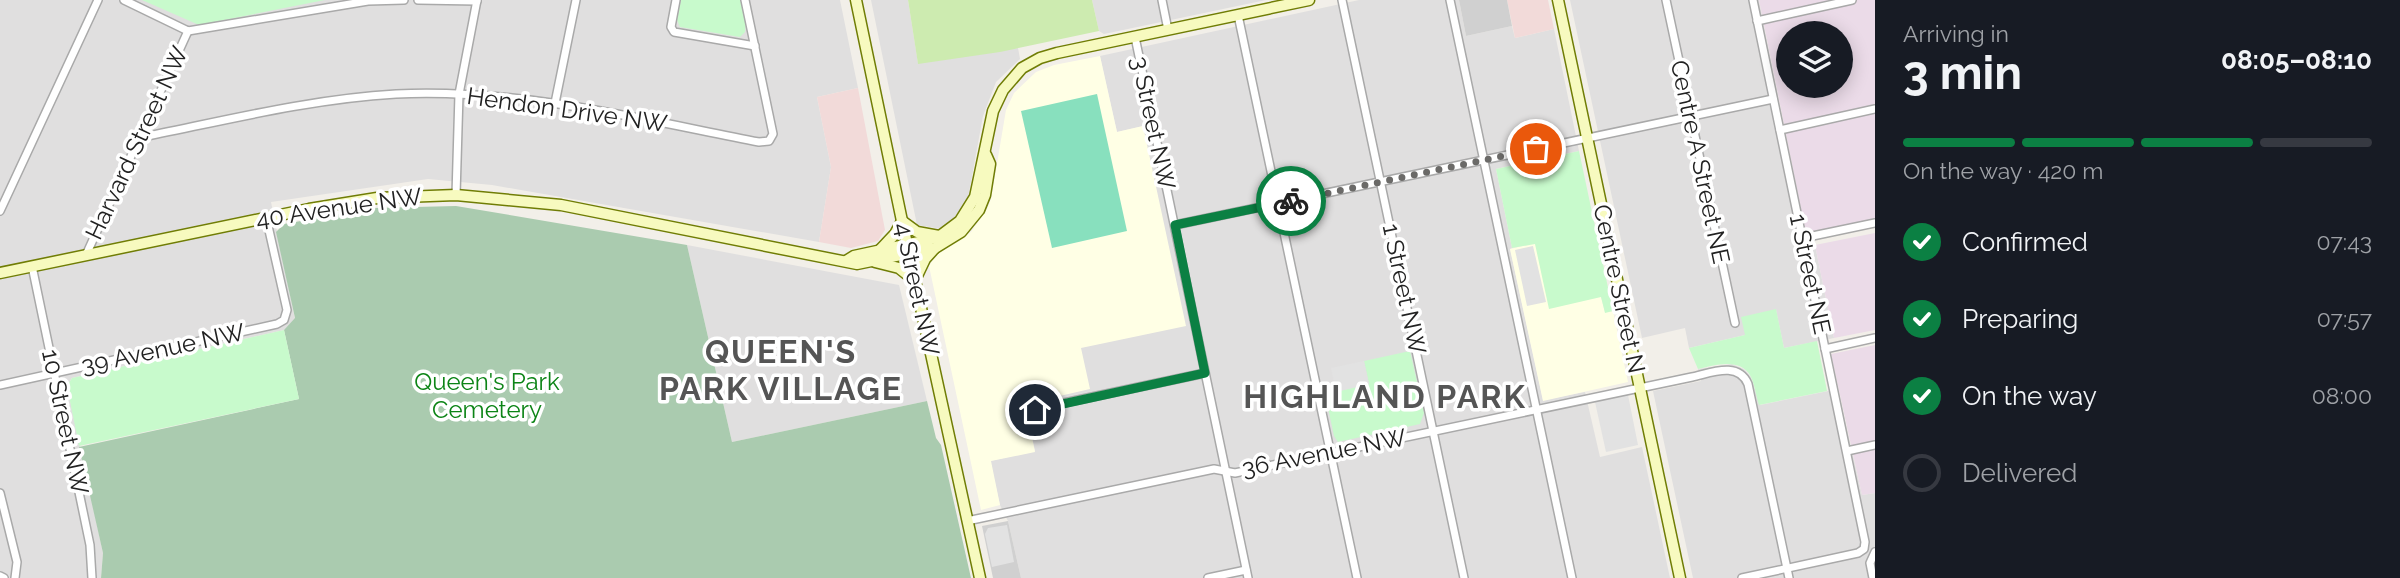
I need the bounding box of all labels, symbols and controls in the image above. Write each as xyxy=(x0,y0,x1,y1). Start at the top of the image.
text: Arriving in xyxy=(1903,20,2009,47)
map controls xyxy=(1776,21,1853,98)
button: layers xyxy=(1776,21,1853,98)
street label: Harvard Street NW xyxy=(79,41,194,244)
text: 08:05–08:10 xyxy=(2221,45,2372,75)
text: 3 min xyxy=(1903,46,2022,100)
street label: 3 Street NW xyxy=(1125,54,1182,192)
street label: Centre A Street NE xyxy=(1665,57,1736,266)
street label: Hendon Drive NW xyxy=(465,81,669,138)
pin xyxy=(1506,119,1566,179)
icon: bag xyxy=(1517,130,1555,168)
text: On the way · 420 m xyxy=(1903,157,2103,184)
courier xyxy=(1256,166,1326,236)
street label: 40 Avenue NW xyxy=(254,182,424,233)
icon: bike xyxy=(1272,182,1310,220)
street label: Centre Street N xyxy=(1587,202,1652,376)
street label: 1 Street NE xyxy=(1784,211,1837,337)
street label: 4 Street NW xyxy=(889,220,946,358)
street label: 1 Street NW xyxy=(1377,221,1432,357)
icon: check xyxy=(1903,223,1941,261)
text: Confirmed xyxy=(1962,227,2088,257)
text: 07:43 xyxy=(2317,228,2372,255)
icon: check xyxy=(1903,300,1941,338)
text: Preparing xyxy=(1962,304,2078,334)
text: 07:57 xyxy=(2317,305,2372,332)
street label: 39 Avenue NW xyxy=(79,317,247,380)
district label: QUEEN'S PARK VILLAGE xyxy=(659,333,903,407)
street label: 10 Street NW xyxy=(36,347,95,497)
park label: Queen's Park Cemetery xyxy=(414,367,560,424)
icon: check xyxy=(1903,377,1941,415)
district label: HIGHLAND PARK xyxy=(1243,378,1527,415)
pin xyxy=(1005,380,1065,440)
text: On the way xyxy=(1962,381,2097,411)
text: 08:00 xyxy=(2312,382,2372,409)
icon: home xyxy=(1016,391,1054,429)
street label: 36 Avenue NW xyxy=(1239,422,1408,483)
text: Delivered xyxy=(1962,458,2077,488)

